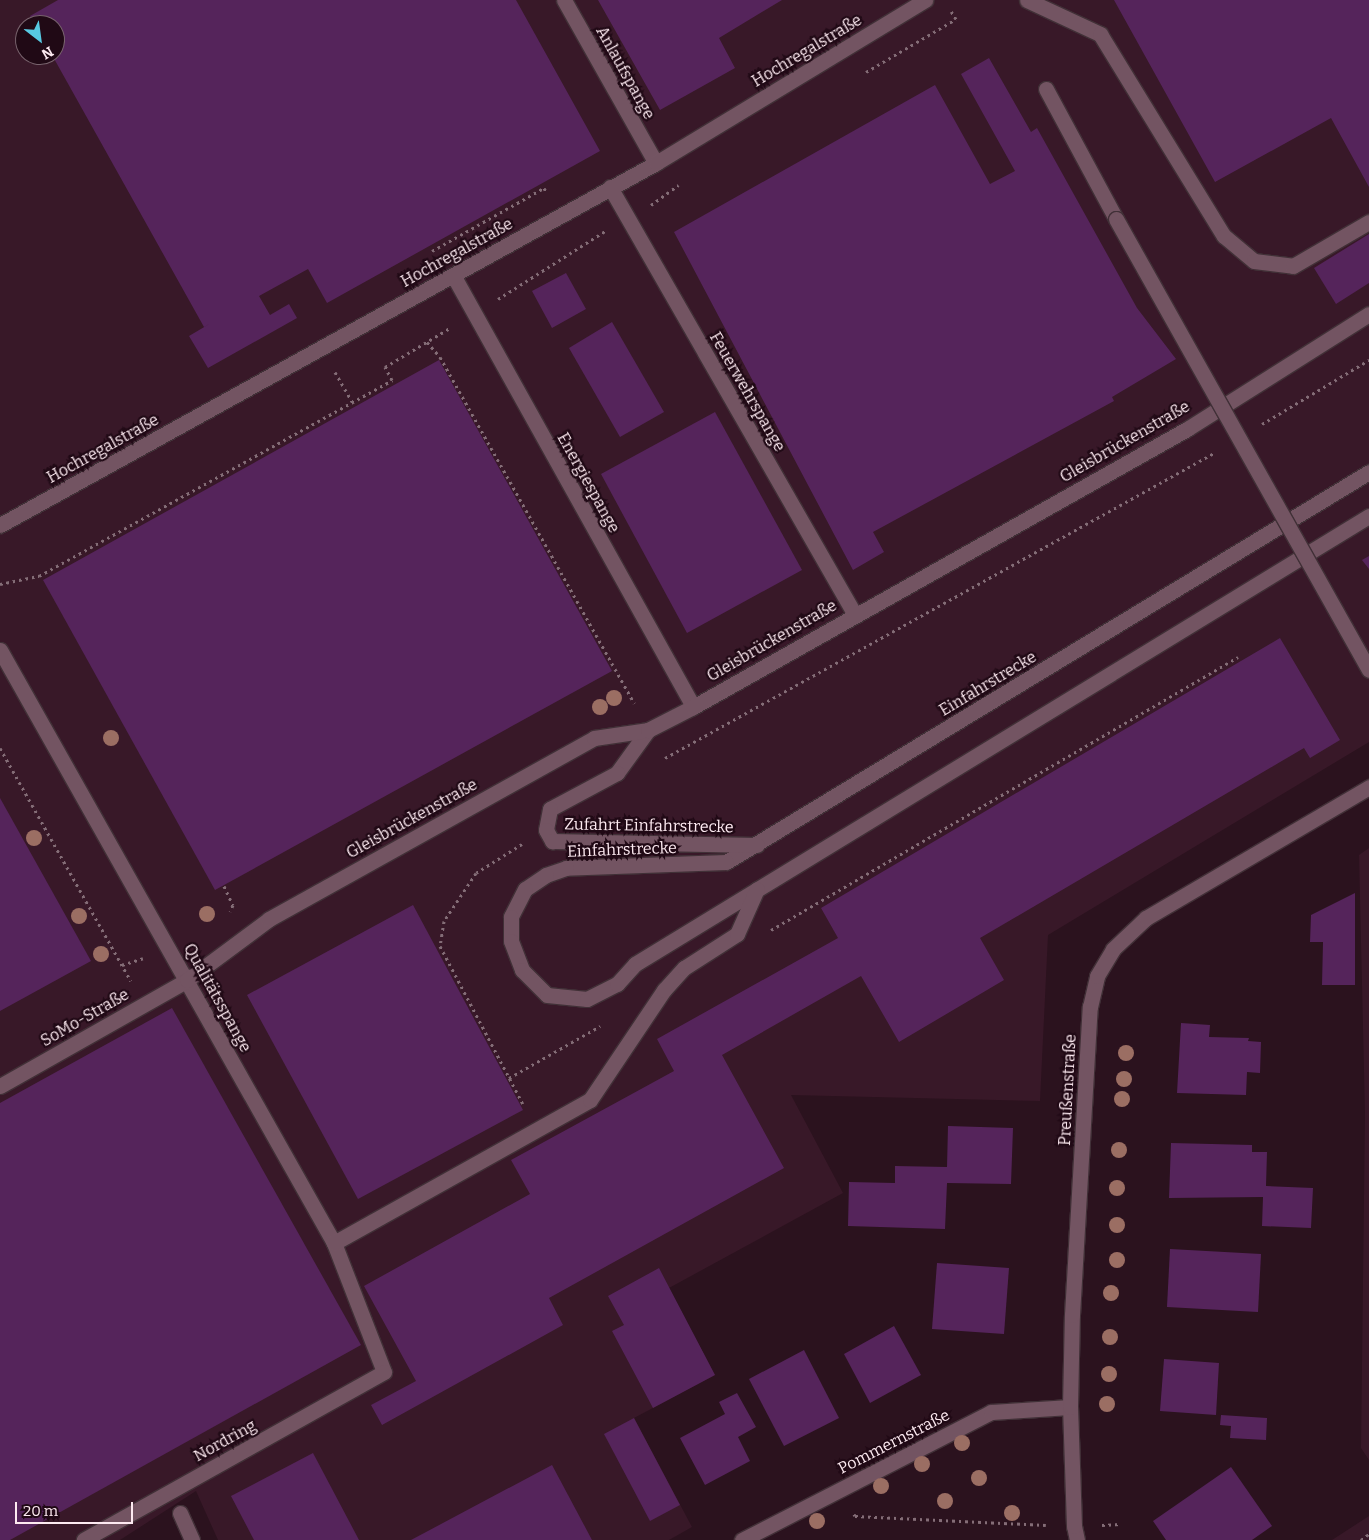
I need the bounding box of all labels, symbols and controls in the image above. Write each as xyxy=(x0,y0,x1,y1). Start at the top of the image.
street label: Hochregalstraße xyxy=(749,11,865,91)
north arrow xyxy=(15,15,65,65)
street label: Anlaufspange xyxy=(592,23,658,123)
text: N xyxy=(38,42,56,63)
street label: Hochregalstraße xyxy=(398,214,516,292)
street label: Feuerwehrspange xyxy=(705,329,789,455)
street label: Gleisbrückenstraße xyxy=(1057,397,1193,487)
street label: Hochregalstraße xyxy=(44,410,162,488)
street label: Energiespange xyxy=(553,430,623,536)
street label: Gleisbrückenstraße xyxy=(704,596,840,686)
street label: Einfahrstrecke xyxy=(936,648,1040,720)
street label: Gleisbrückenstraße xyxy=(343,775,481,863)
street label: Zufahrt Einfahrstrecke xyxy=(564,815,734,837)
street label: Einfahrstrecke xyxy=(567,838,677,862)
street label: Qualitätsspange xyxy=(179,940,255,1056)
street label: SoMo-Straße xyxy=(38,985,132,1051)
street label: Preußenstraße xyxy=(1055,1034,1081,1146)
street label: Pommernstraße xyxy=(835,1406,953,1478)
street label: Nordring xyxy=(190,1416,260,1466)
scale bar xyxy=(18,1492,135,1524)
text: 20 m xyxy=(23,1502,58,1520)

